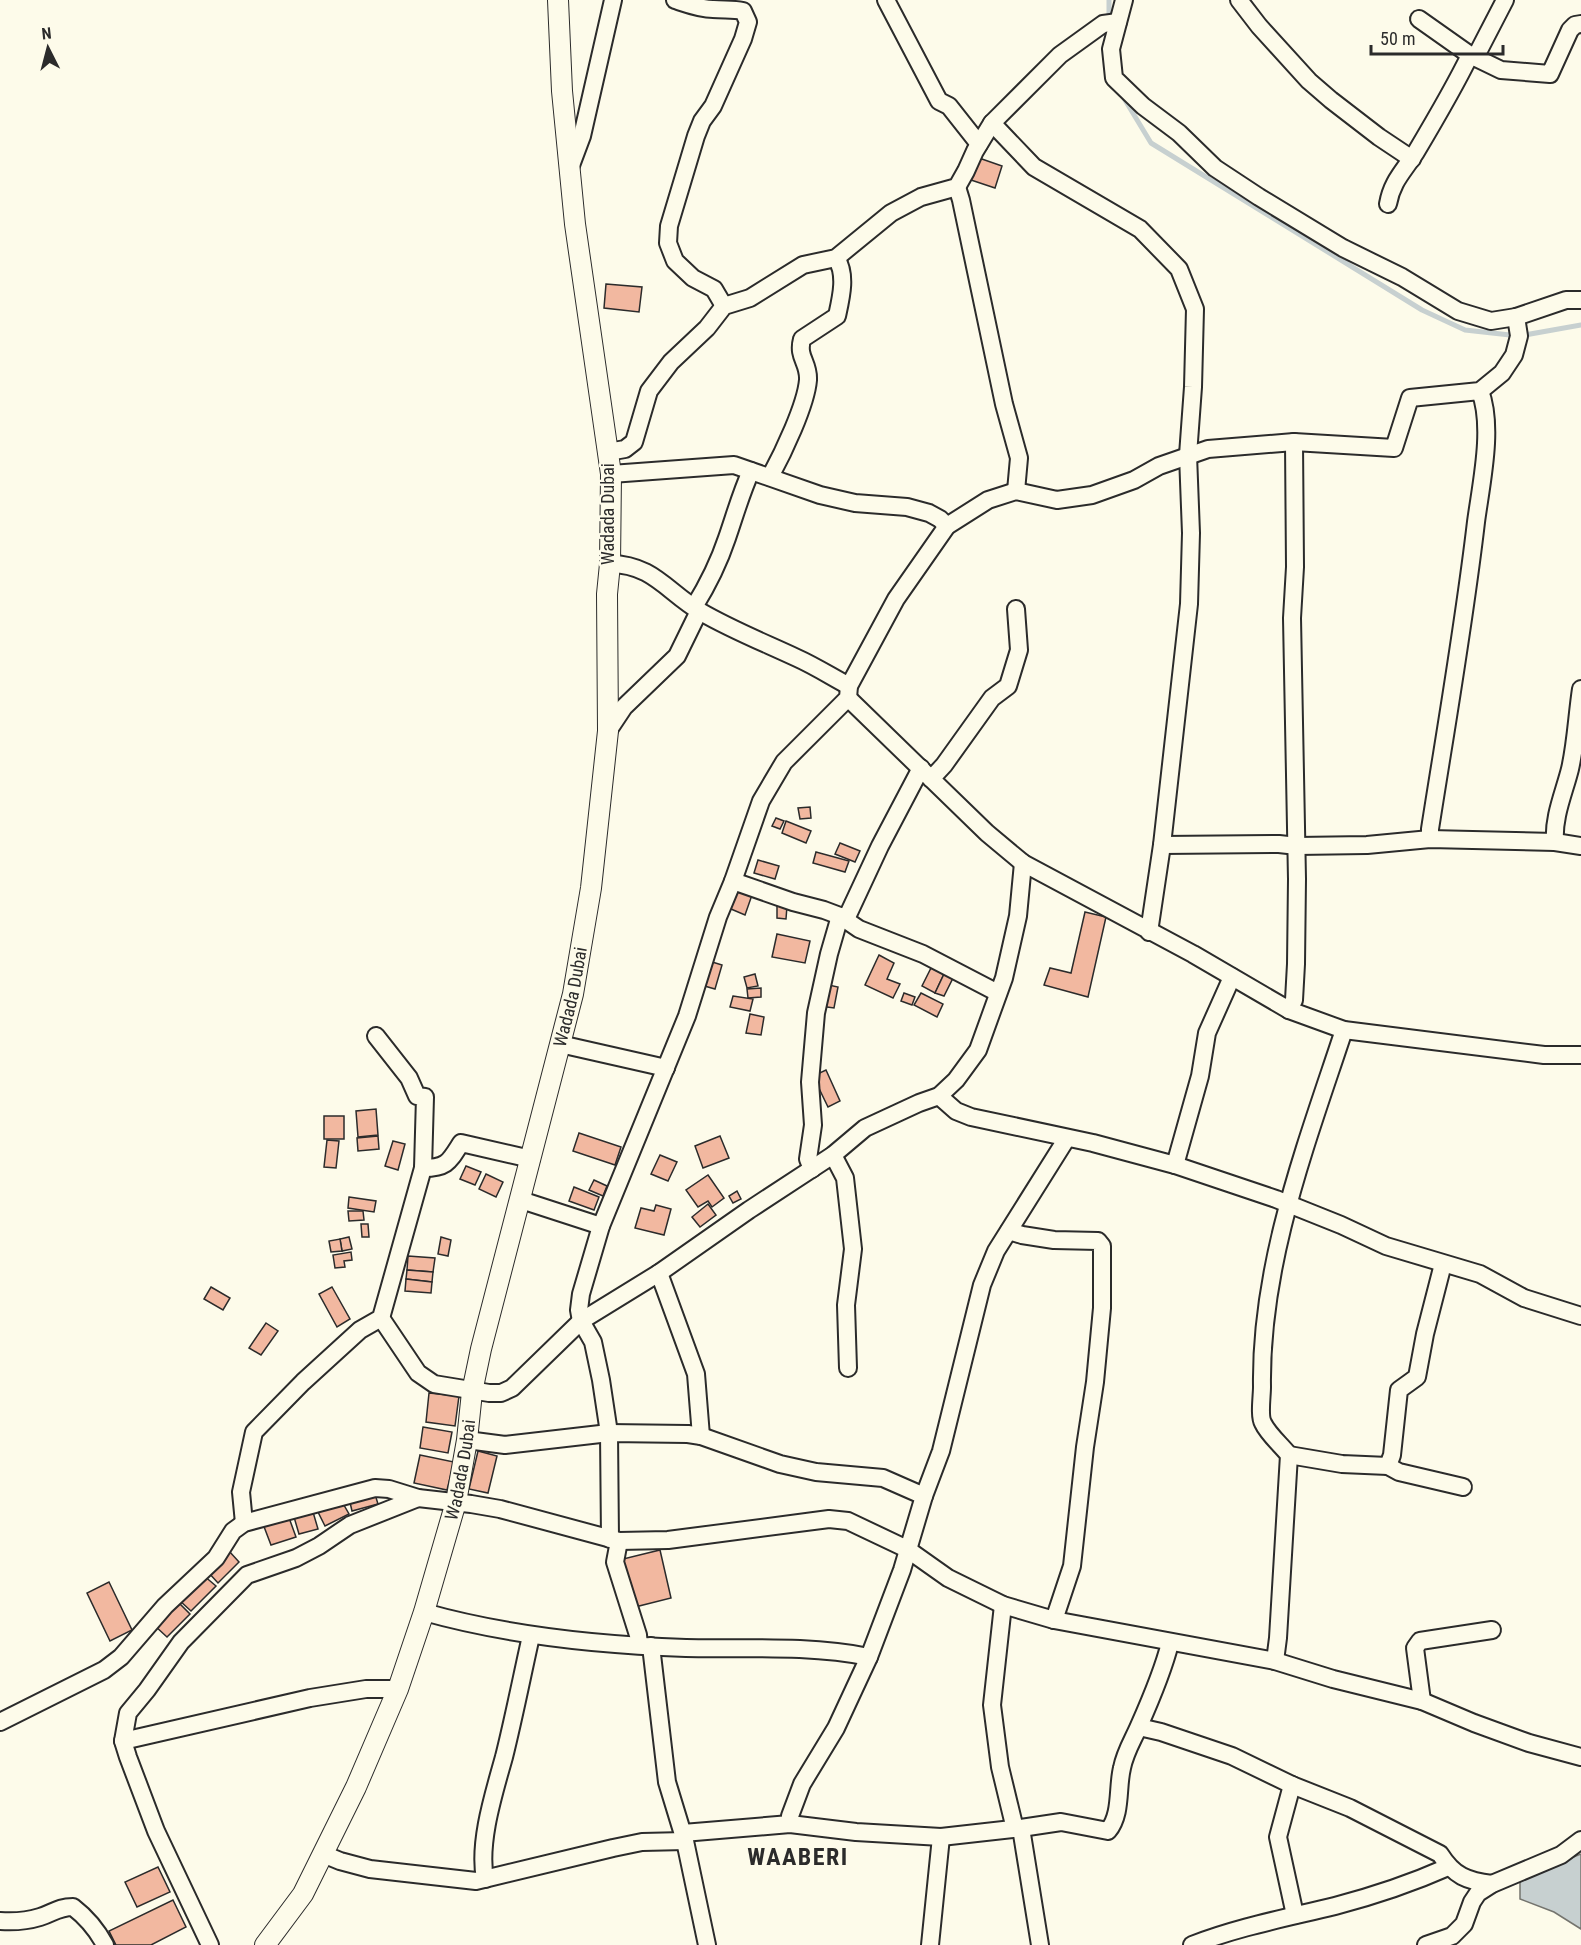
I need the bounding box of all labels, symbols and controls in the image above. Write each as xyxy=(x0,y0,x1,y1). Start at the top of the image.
north arrow xyxy=(18,18,78,78)
scale bar xyxy=(1371,18,1503,56)
text: N xyxy=(41,24,52,44)
text: 50 m xyxy=(1380,28,1415,49)
street label: Wadada Dubai xyxy=(597,463,618,565)
street label: Wadada Dubai xyxy=(549,945,591,1049)
street label: Wadada Dubai xyxy=(440,1418,479,1522)
district label: WAABERI xyxy=(747,1843,849,1871)

